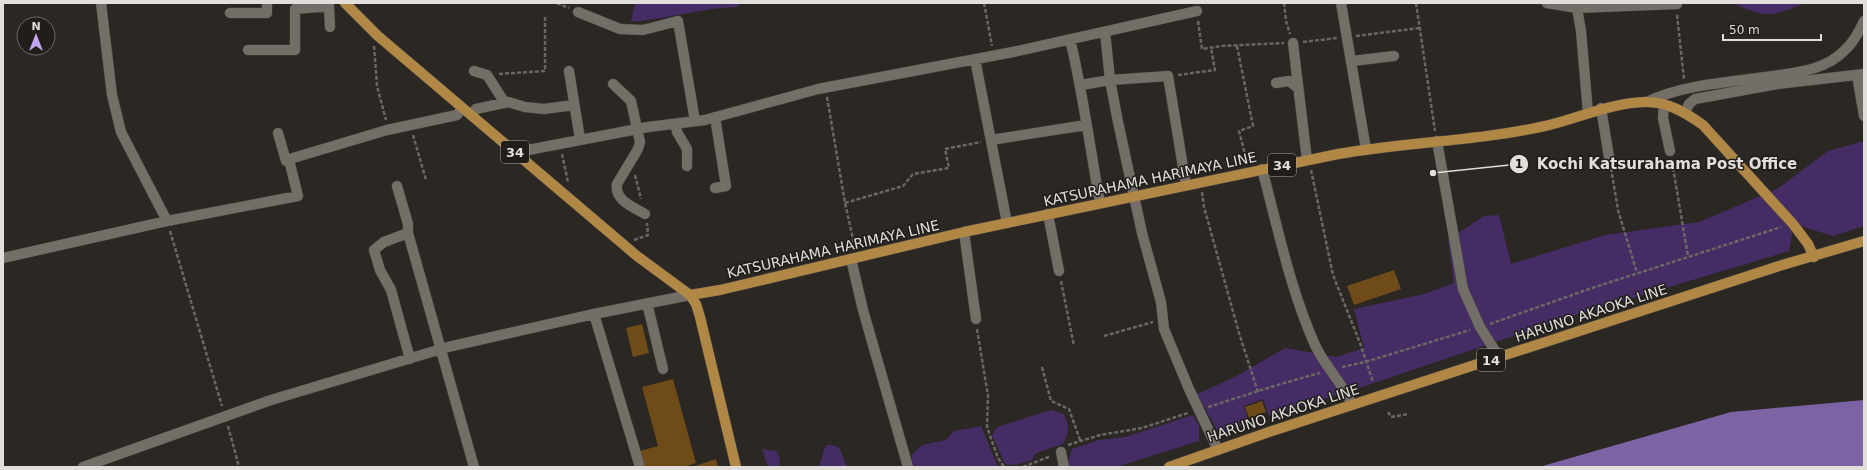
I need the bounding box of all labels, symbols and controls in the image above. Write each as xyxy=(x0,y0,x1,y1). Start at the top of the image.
north arrow xyxy=(16,16,56,56)
scale bar xyxy=(1723,16,1821,42)
text: N xyxy=(31,20,41,33)
text: 50 m xyxy=(1729,23,1760,37)
road number: 34 xyxy=(501,141,529,163)
street label: KATSURAHAMA HARIMAYA LINE xyxy=(1042,149,1258,209)
callout: Kochi Katsurahama Post Office xyxy=(1509,150,1805,177)
road number: 34 xyxy=(1268,154,1296,176)
text: Kochi Katsurahama Post Office xyxy=(1537,155,1797,173)
text: 1 xyxy=(1515,157,1523,171)
street label: KATSURAHAMA HARIMAYA LINE xyxy=(725,217,941,281)
street label: HARUNO AKAOKA LINE xyxy=(1513,281,1669,345)
road number: 14 xyxy=(1477,349,1505,371)
street label: HARUNO AKAOKA LINE xyxy=(1205,381,1361,445)

